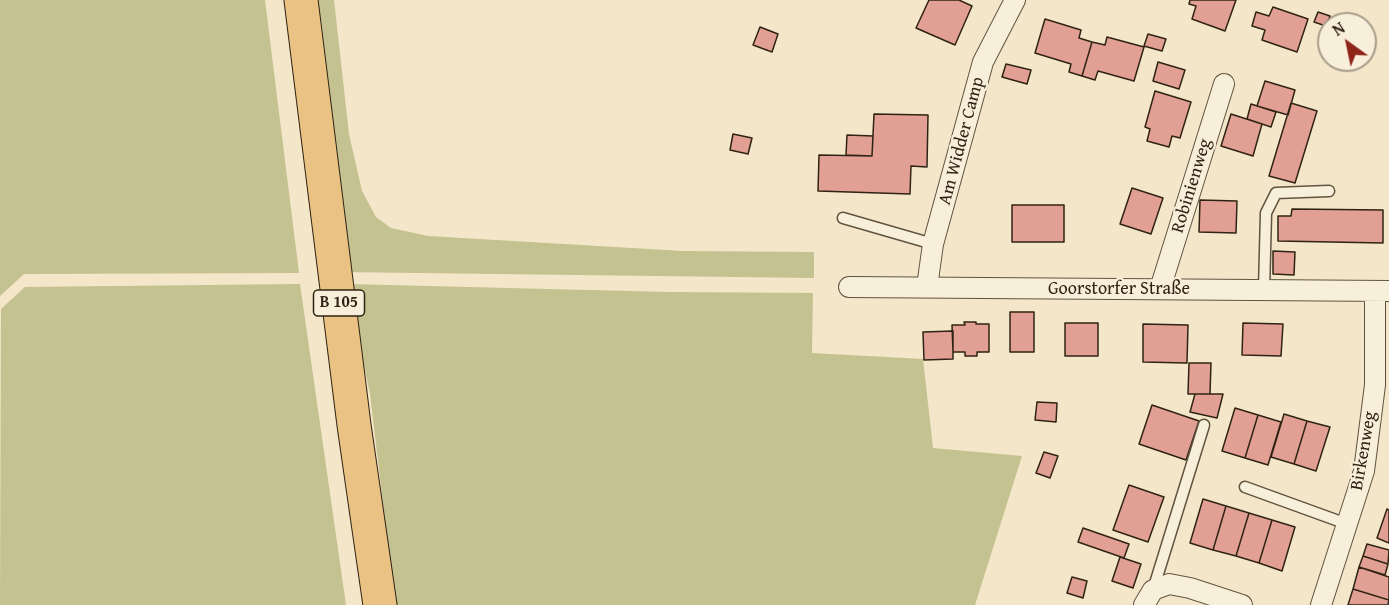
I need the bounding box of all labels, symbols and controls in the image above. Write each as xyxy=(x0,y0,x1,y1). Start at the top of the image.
north arrow xyxy=(1317,12,1377,72)
text: N xyxy=(1327,16,1349,42)
street label: Am Widder Camp xyxy=(935,75,989,207)
street label: Robinienweg xyxy=(1167,136,1217,236)
street label: Goorstorfer Straße xyxy=(1048,278,1190,300)
road number: B 105 xyxy=(314,290,364,316)
street label: Birkenweg xyxy=(1346,410,1382,492)

